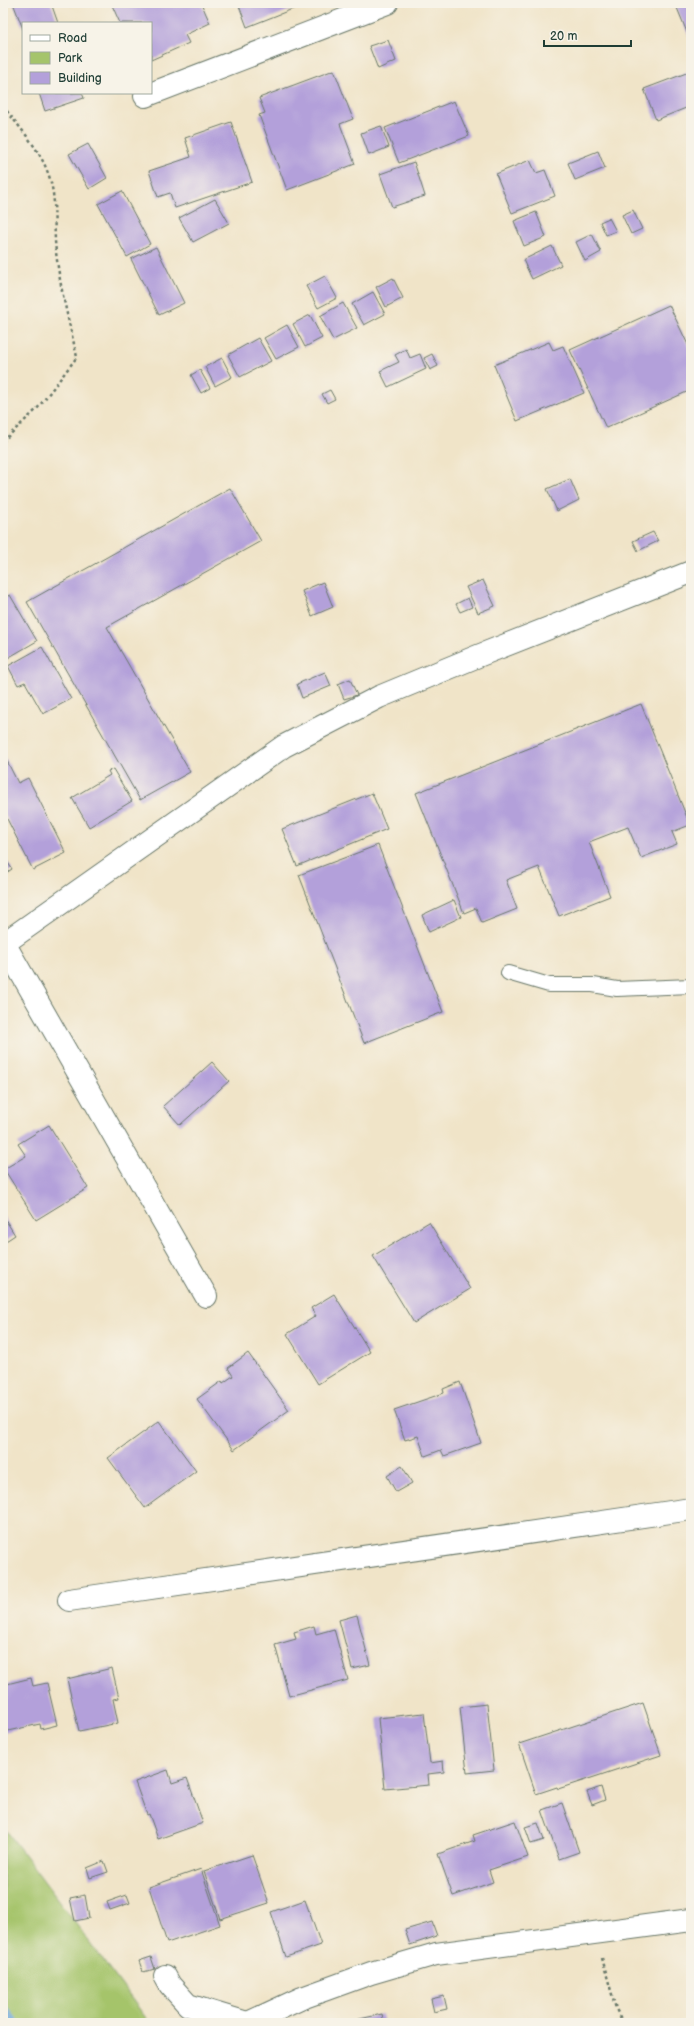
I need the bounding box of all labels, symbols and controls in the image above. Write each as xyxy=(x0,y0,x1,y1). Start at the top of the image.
legend xyxy=(22,22,152,94)
scale bar xyxy=(544,22,631,48)
text: 20 m xyxy=(550,29,577,44)
text: Road xyxy=(58,31,87,46)
text: Park xyxy=(58,51,82,66)
text: Building xyxy=(58,71,102,86)

